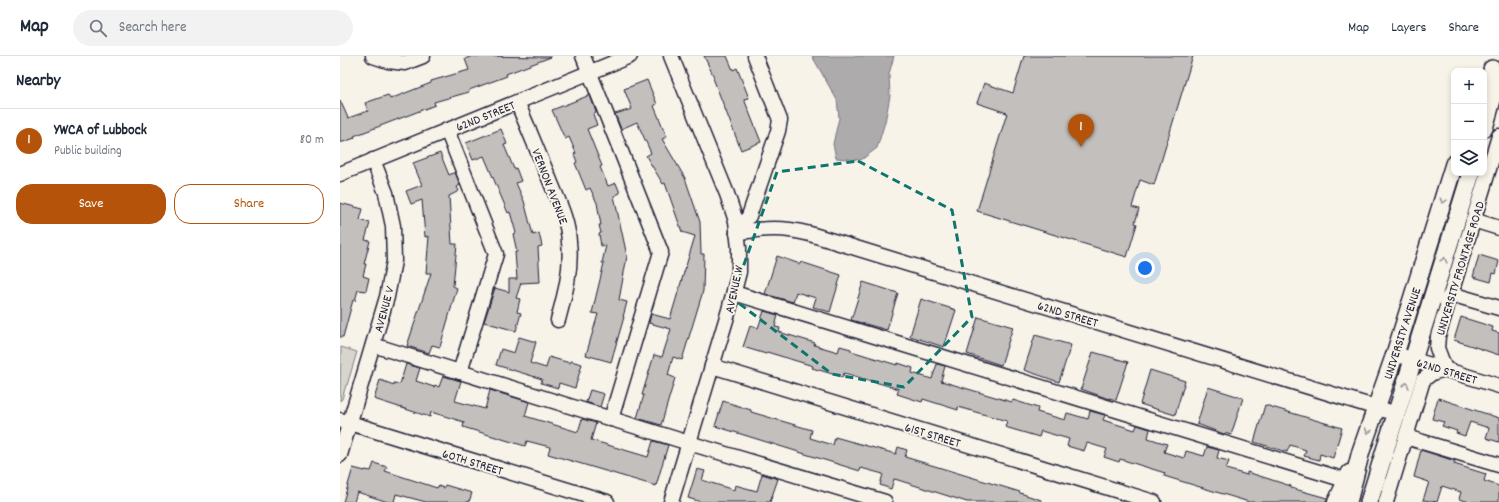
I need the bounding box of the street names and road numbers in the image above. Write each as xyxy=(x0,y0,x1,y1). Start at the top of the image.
street label: 62ND STREET xyxy=(453,97,518,138)
street label: VERNON AVENUE xyxy=(526,146,572,228)
street label: UNIVERSITY FRONTAGE ROAD xyxy=(1432,199,1491,338)
street label: AVENUE W xyxy=(721,263,750,315)
street label: AVENUE V xyxy=(370,284,401,335)
street label: UNIVERSITY AVENUE xyxy=(1380,285,1427,382)
street label: 62ND STREET xyxy=(1035,297,1100,334)
street label: 62ND STREET xyxy=(1414,354,1479,391)
street label: 61ST STREET xyxy=(902,419,962,454)
street label: 60TH STREET xyxy=(440,445,505,482)

